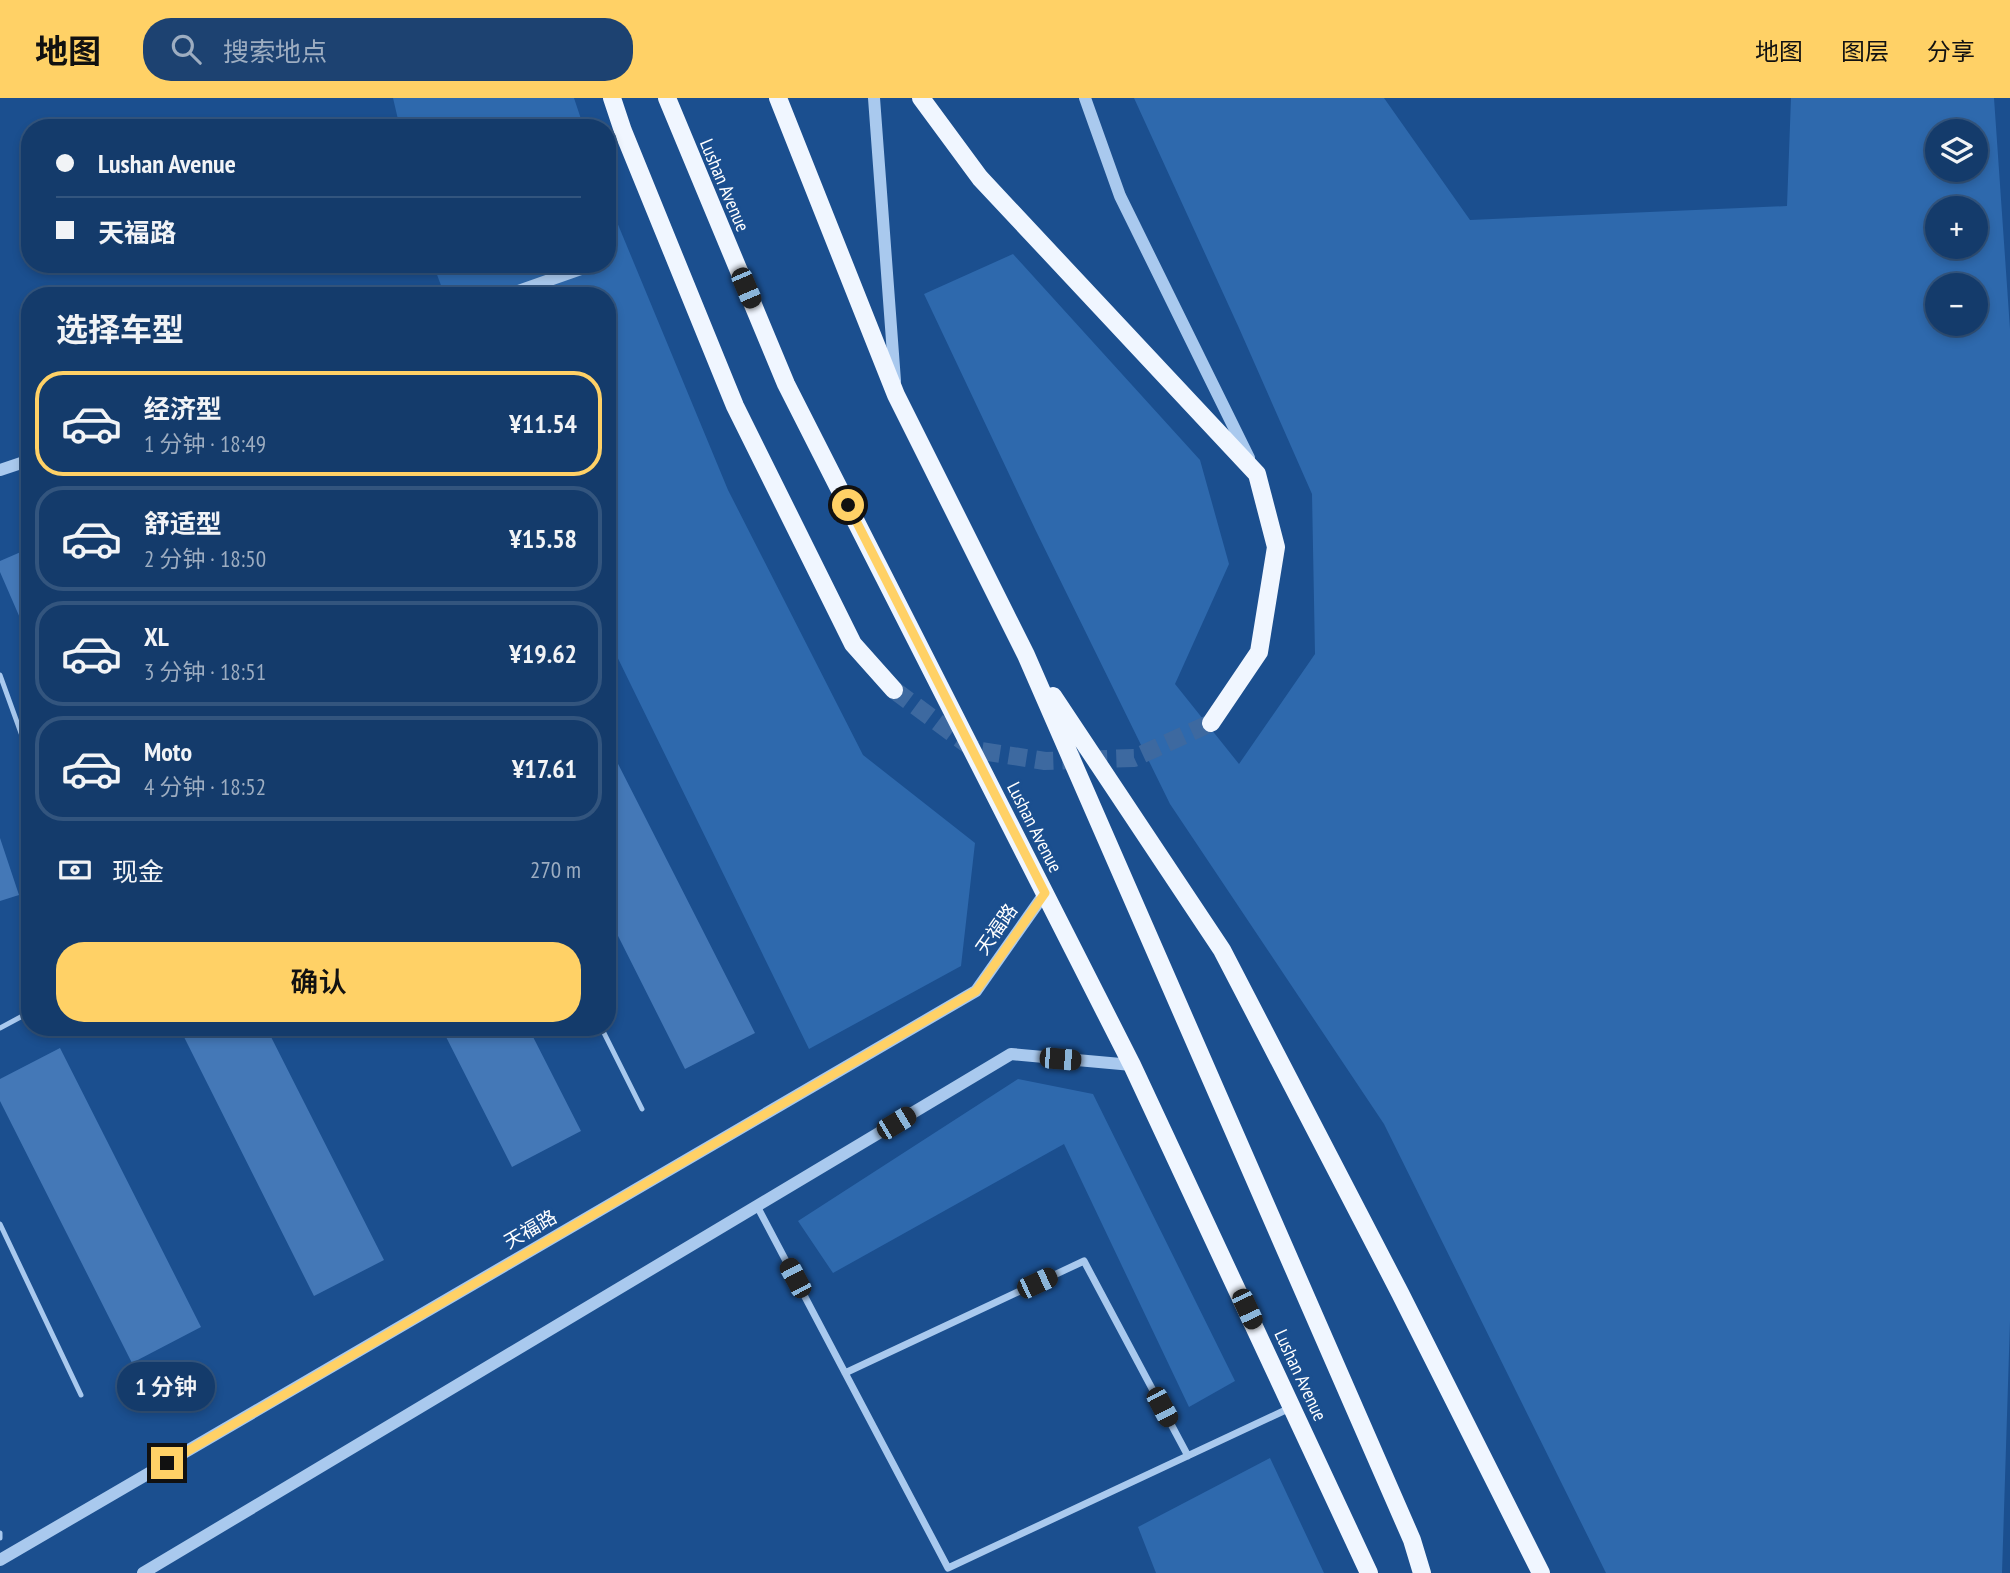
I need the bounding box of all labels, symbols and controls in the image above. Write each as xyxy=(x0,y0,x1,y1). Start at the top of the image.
search box xyxy=(143,18,633,81)
text: 地图 xyxy=(35,29,101,72)
icon: search xyxy=(167,30,205,68)
text: 搜索地点 xyxy=(223,35,327,68)
text: 地图 xyxy=(1755,36,1803,67)
text: 图层 xyxy=(1841,36,1889,67)
text: 分享 xyxy=(1927,36,1975,67)
map controls xyxy=(1925,119,1988,336)
button: layers xyxy=(1925,119,1988,182)
street label: Lushan Avenue xyxy=(695,135,755,235)
text: Lushan Avenue xyxy=(98,147,236,180)
button: + xyxy=(1925,196,1988,259)
text: 天福路 xyxy=(98,216,176,249)
car xyxy=(729,265,764,311)
button: − xyxy=(1925,273,1988,336)
text: 选择车型 xyxy=(56,308,184,350)
icon: car xyxy=(60,392,123,455)
text: 经济型 xyxy=(144,392,222,425)
text: ¥11.54 xyxy=(509,407,577,440)
text: 1 分钟 · 18:49 xyxy=(144,429,266,458)
route start xyxy=(832,489,864,521)
icon: car xyxy=(60,507,123,570)
text: 舒适型 xyxy=(144,507,222,540)
text: ¥15.58 xyxy=(509,522,577,555)
text: 2 分钟 · 18:50 xyxy=(144,544,266,573)
text: XL xyxy=(144,620,169,653)
icon: car xyxy=(60,622,123,685)
text: ¥19.62 xyxy=(509,637,577,670)
text: 3 分钟 · 18:51 xyxy=(144,657,266,686)
text: Moto xyxy=(144,735,192,768)
icon: car xyxy=(60,737,123,800)
text: ¥17.61 xyxy=(512,752,577,785)
text: 4 分钟 · 18:52 xyxy=(144,772,266,801)
street label: Lushan Avenue xyxy=(1002,778,1068,876)
icon: cash xyxy=(56,851,94,889)
text: 现金 xyxy=(112,855,164,888)
text: 270 m xyxy=(530,855,581,884)
street label: 天福路 xyxy=(970,899,1022,959)
button: 确认 xyxy=(56,942,581,1022)
car xyxy=(1039,1047,1082,1071)
car xyxy=(873,1103,920,1143)
street label: 天福路 xyxy=(499,1204,561,1254)
car xyxy=(776,1255,815,1301)
car xyxy=(1014,1265,1061,1301)
car xyxy=(1229,1286,1266,1332)
street label: Lushan Avenue xyxy=(1269,1325,1333,1425)
callout: 1 分钟 xyxy=(118,1362,216,1410)
text: 1 分钟 xyxy=(135,1372,197,1401)
car xyxy=(1143,1384,1182,1430)
route end xyxy=(151,1447,183,1479)

